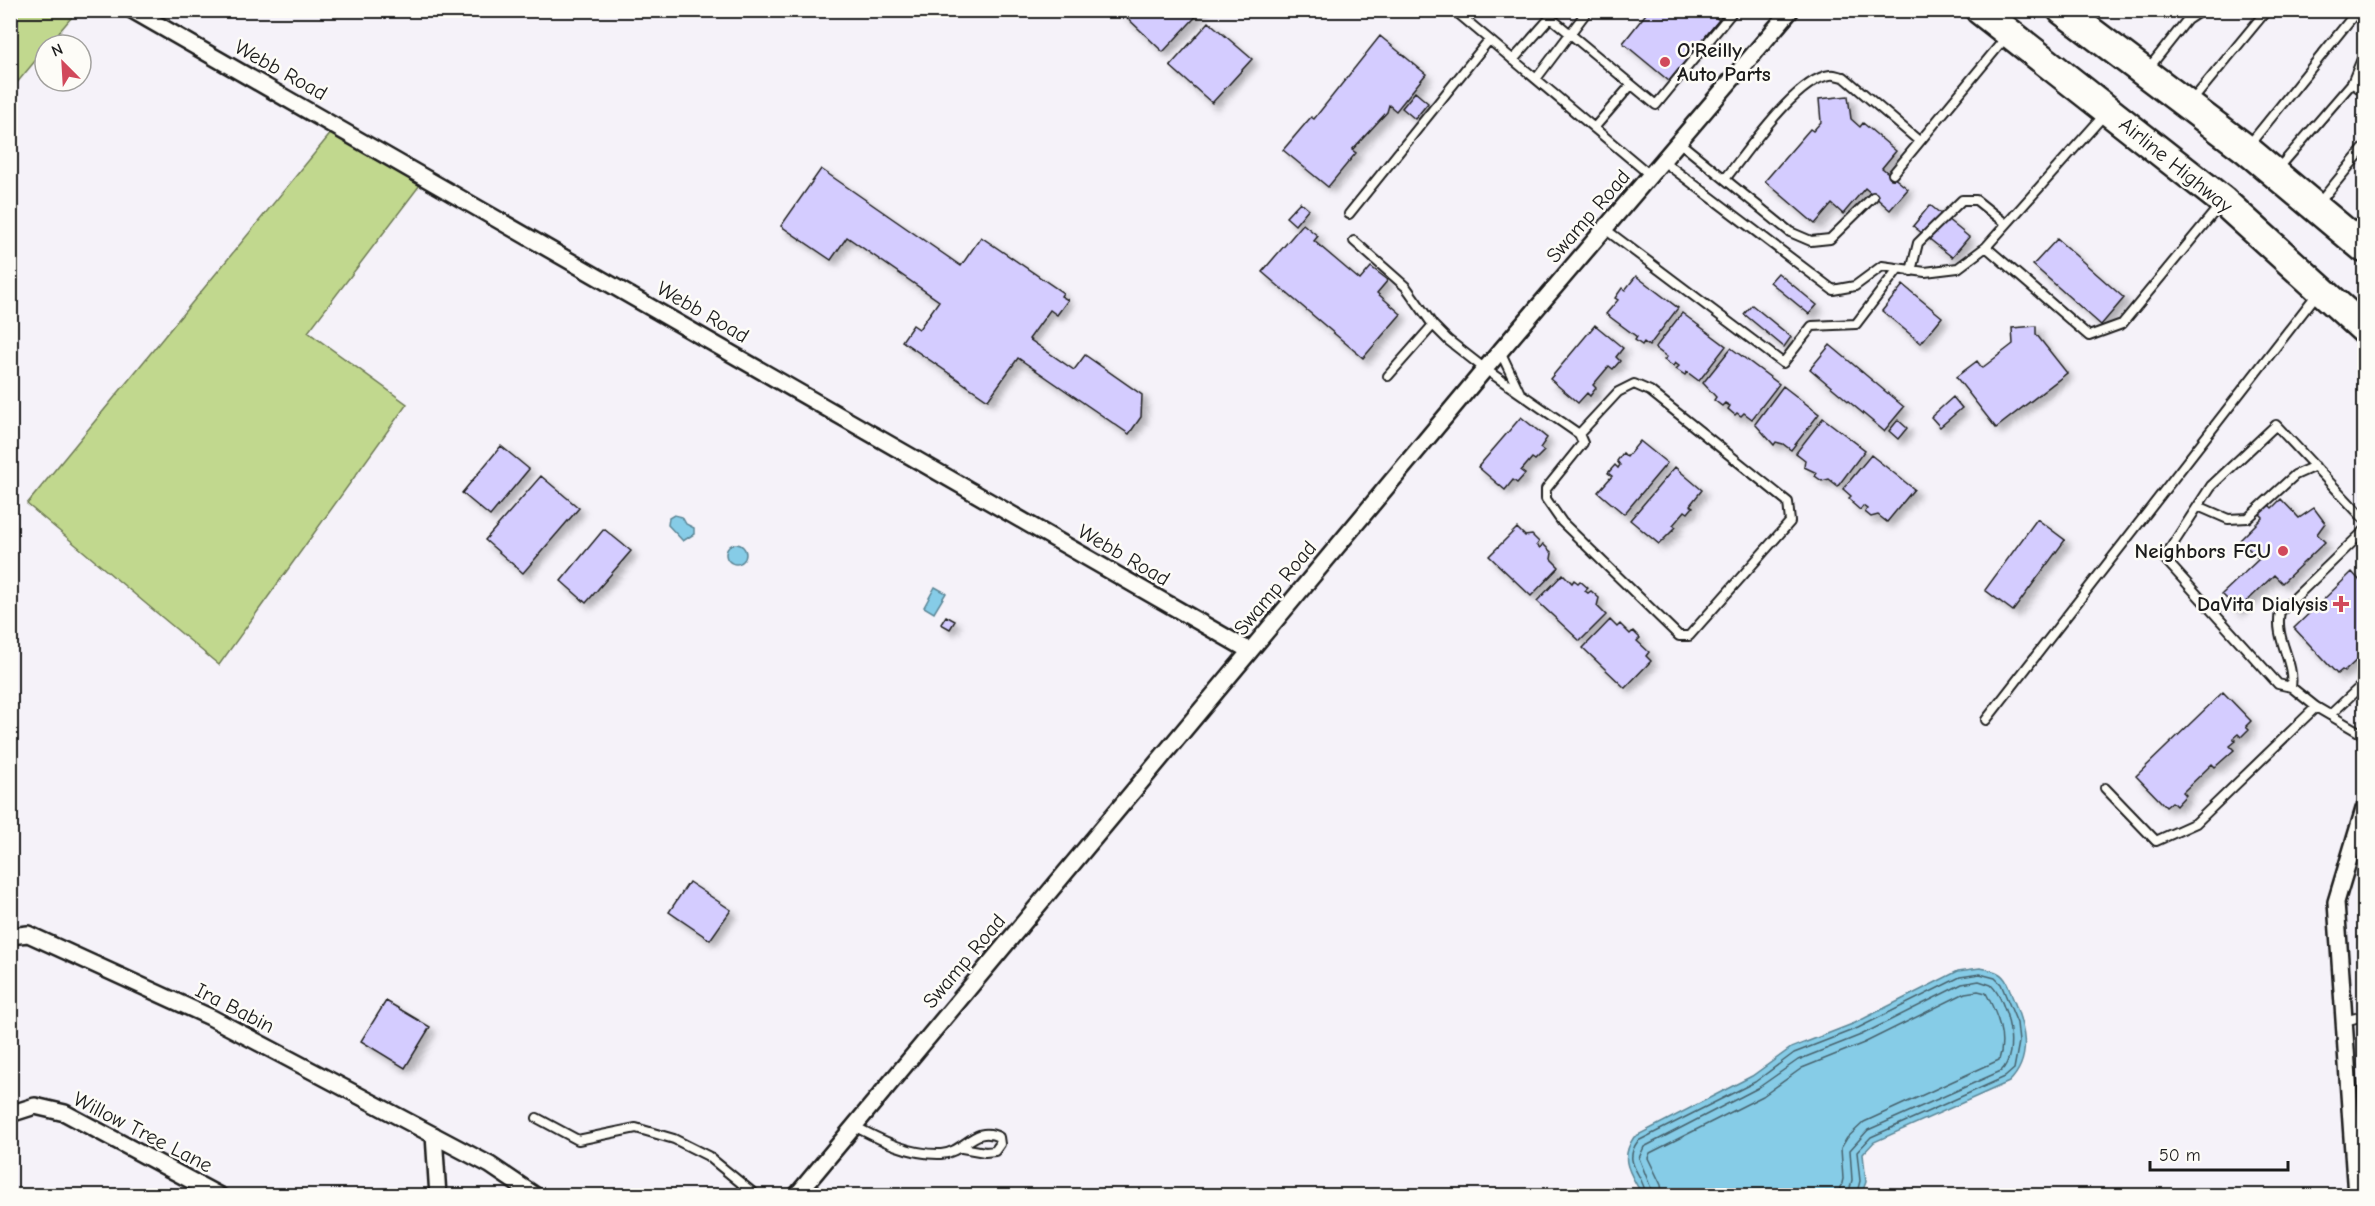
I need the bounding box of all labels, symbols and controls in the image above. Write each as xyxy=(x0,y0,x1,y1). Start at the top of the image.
north arrow xyxy=(33,33,93,93)
street label: Webb Road xyxy=(231,35,331,105)
place label: O'Reilly Auto Parts xyxy=(1677,38,1771,86)
text: N xyxy=(49,40,66,61)
marker: O'Reilly Auto Parts xyxy=(1658,55,1672,69)
street label: Airline Highway xyxy=(2115,112,2238,218)
street label: Swamp Road xyxy=(1541,165,1635,267)
street label: Webb Road xyxy=(653,276,753,348)
street label: Webb Road xyxy=(1074,519,1174,591)
street label: Swamp Road xyxy=(1229,536,1321,640)
place label: Neighbors FCU xyxy=(2135,539,2271,563)
marker: Neighbors FCU xyxy=(2276,544,2290,558)
place label: DaVita Dialysis xyxy=(2197,592,2328,616)
marker: DaVita Dialysis xyxy=(2332,595,2350,613)
street label: Swamp Road xyxy=(918,909,1010,1013)
street label: Ira Babin xyxy=(191,978,279,1038)
street label: Willow Tree Lane xyxy=(69,1087,217,1177)
scale bar xyxy=(2150,1134,2288,1172)
text: 50 m xyxy=(2159,1145,2201,1166)

